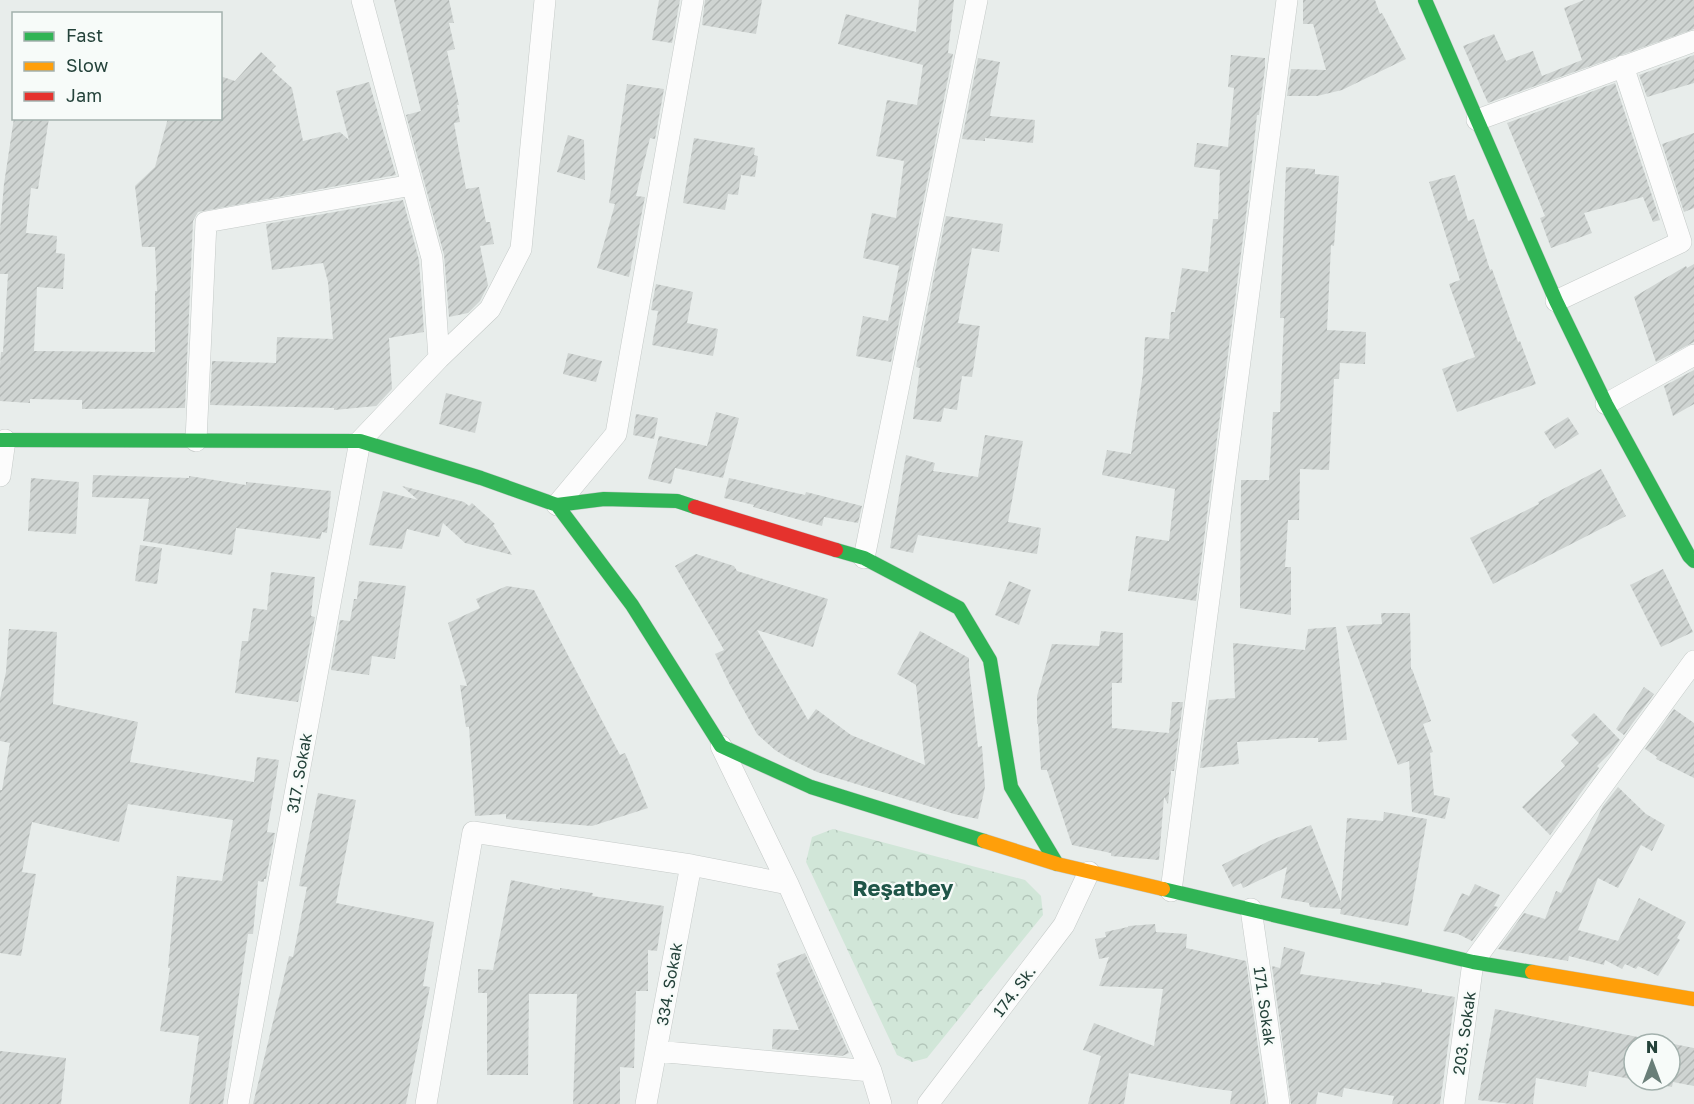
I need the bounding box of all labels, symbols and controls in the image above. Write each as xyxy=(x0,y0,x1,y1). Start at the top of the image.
legend xyxy=(12,12,222,120)
text: Fast xyxy=(66,24,103,46)
text: Slow xyxy=(66,54,109,76)
text: Jam xyxy=(66,84,102,106)
street label: 317. Sokak xyxy=(282,731,316,815)
district label: Reşatbey xyxy=(852,874,954,901)
street label: 334. Sokak xyxy=(652,941,686,1027)
street label: 174. Sk. xyxy=(988,961,1040,1021)
street label: 171. Sokak xyxy=(1250,965,1280,1047)
street label: 203. Sokak xyxy=(1448,990,1480,1076)
north arrow xyxy=(1622,1032,1682,1092)
text: N xyxy=(1646,1037,1658,1057)

